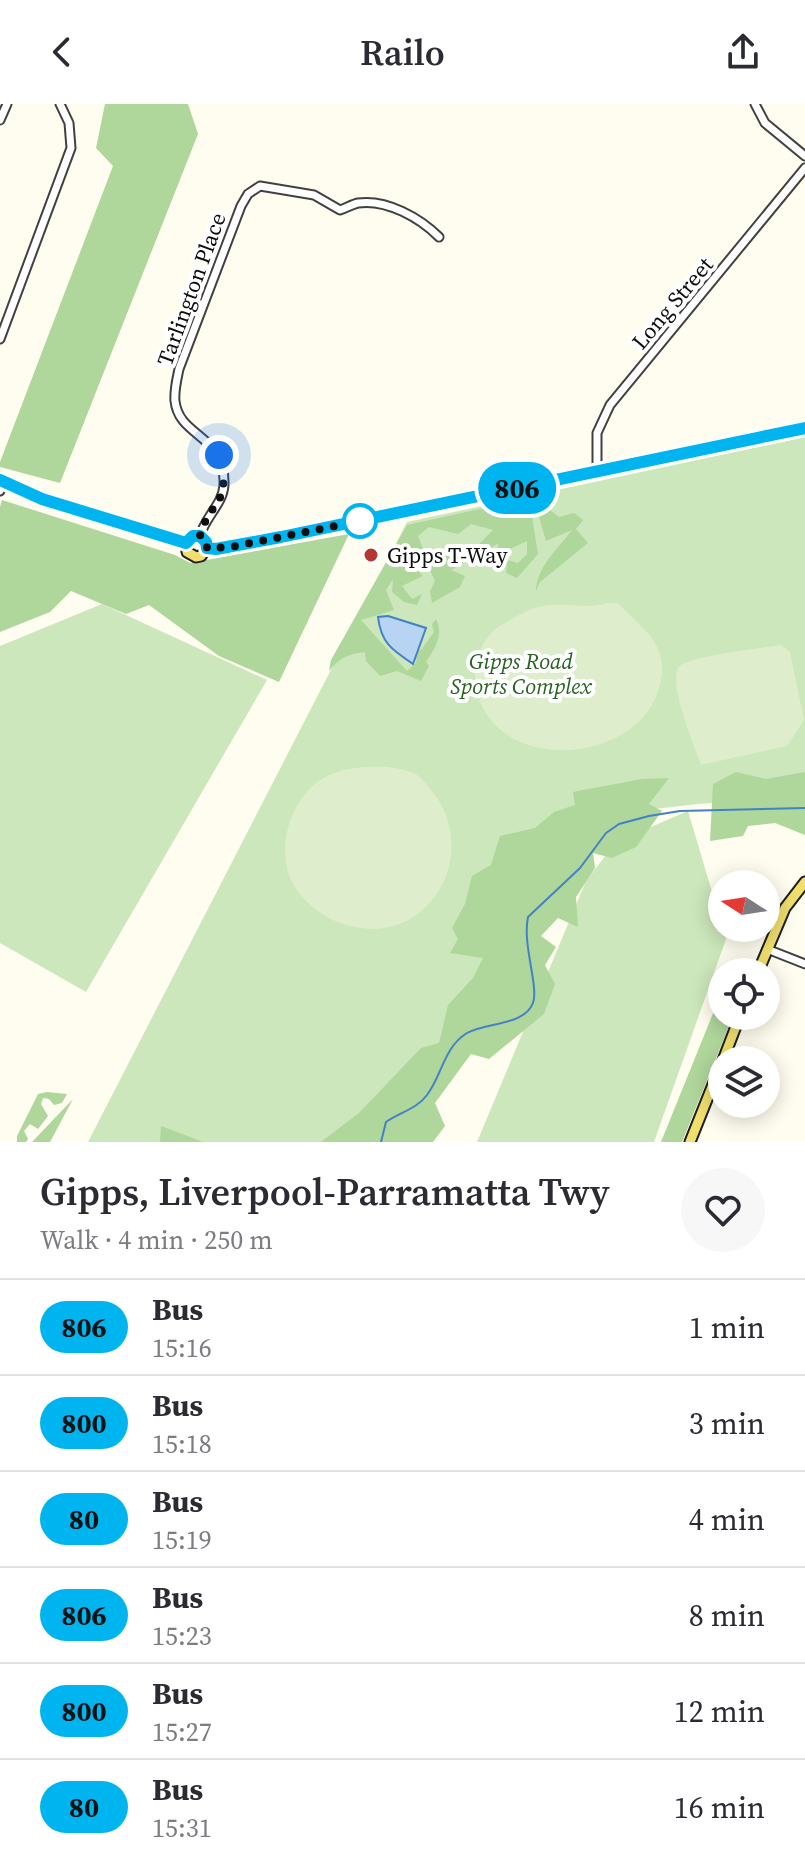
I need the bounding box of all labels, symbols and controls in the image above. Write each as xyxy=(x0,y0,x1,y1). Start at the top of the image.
text: Railo xyxy=(360,28,445,77)
icon: back xyxy=(40,30,84,74)
icon: share xyxy=(721,30,765,74)
street label: Tarlington Place xyxy=(149,208,233,370)
street label: Long Street xyxy=(625,250,720,356)
your location xyxy=(199,435,239,475)
line badge: 806 xyxy=(471,462,563,514)
text: 806 xyxy=(494,469,540,507)
unlabelled marker xyxy=(343,504,377,538)
place label: Gipps T-Way xyxy=(387,540,508,570)
marker: Gipps T-Way xyxy=(362,546,380,564)
park label: Gipps Road Sports Complex xyxy=(450,646,592,701)
north arrow xyxy=(708,870,780,942)
map controls xyxy=(708,870,780,1118)
button: locate xyxy=(708,958,780,1030)
button: layers xyxy=(708,1046,780,1118)
text: Gipps, Liverpool-Parramatta Twy xyxy=(40,1166,610,1218)
button: heart xyxy=(681,1168,765,1252)
text: Walk · 4 min · 250 m xyxy=(40,1222,273,1258)
text: Bus xyxy=(152,1289,203,1330)
text: 1 min xyxy=(689,1307,765,1348)
text: 806 xyxy=(61,1308,107,1346)
text: 15:16 xyxy=(152,1330,212,1366)
text: Bus xyxy=(152,1385,203,1426)
text: 3 min xyxy=(689,1403,765,1444)
text: 800 xyxy=(61,1404,107,1442)
text: 15:18 xyxy=(152,1426,212,1462)
text: Bus xyxy=(152,1481,203,1522)
text: 4 min xyxy=(689,1499,765,1540)
text: 80 xyxy=(69,1500,99,1538)
text: 15:19 xyxy=(152,1522,212,1558)
text: Bus xyxy=(152,1577,203,1618)
text: 8 min xyxy=(689,1595,765,1636)
text: 806 xyxy=(61,1596,107,1634)
text: 15:23 xyxy=(152,1618,212,1654)
text: Bus xyxy=(152,1673,203,1714)
text: 12 min xyxy=(674,1691,765,1732)
text: 800 xyxy=(61,1692,107,1730)
text: 15:27 xyxy=(152,1714,212,1750)
text: Bus xyxy=(152,1769,203,1810)
text: 16 min xyxy=(674,1787,765,1828)
text: 80 xyxy=(69,1788,99,1826)
text: 15:31 xyxy=(152,1810,212,1846)

